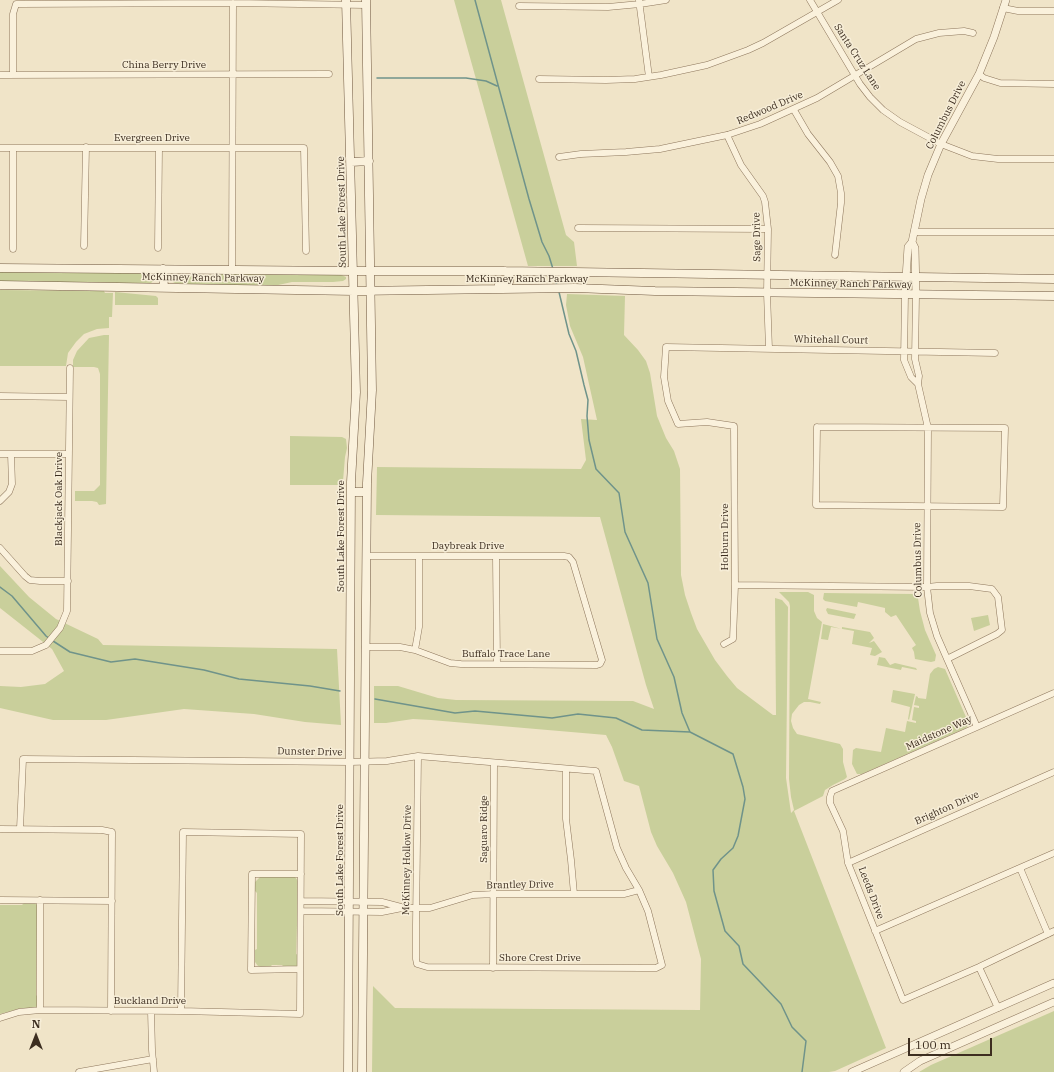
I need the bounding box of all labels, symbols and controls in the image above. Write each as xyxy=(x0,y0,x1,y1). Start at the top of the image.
street label: Santa Cruz Lane xyxy=(831,22,883,92)
street label: China Berry Drive xyxy=(122,59,206,71)
street label: Columbus Drive xyxy=(924,79,968,151)
street label: Redwood Drive xyxy=(735,89,805,127)
street label: Evergreen Drive xyxy=(114,132,190,144)
street label: South Lake Forest Drive xyxy=(335,156,349,268)
street label: Sage Drive xyxy=(751,212,763,262)
street label: McKinney Ranch Parkway xyxy=(142,271,264,285)
street label: McKinney Ranch Parkway xyxy=(466,273,588,285)
street label: McKinney Ranch Parkway xyxy=(790,277,912,291)
street label: Whitehall Court xyxy=(794,333,868,347)
street label: Blackjack Oak Drive xyxy=(53,452,65,546)
street label: South Lake Forest Drive xyxy=(335,480,347,592)
street label: Holburn Drive xyxy=(719,503,731,571)
street label: Columbus Drive xyxy=(911,522,925,598)
street label: Daybreak Drive xyxy=(432,540,504,552)
street label: Buffalo Trace Lane xyxy=(462,648,550,660)
street label: Maidstone Way xyxy=(904,713,974,753)
street label: Dunster Drive xyxy=(277,745,343,759)
street label: Brighton Drive xyxy=(913,788,981,828)
street label: Saguaro Ridge xyxy=(478,795,490,863)
street label: South Lake Forest Drive xyxy=(334,804,346,916)
street label: McKinney Hollow Drive xyxy=(400,805,414,915)
street label: Leeds Drive xyxy=(855,865,887,921)
street label: Brantley Drive xyxy=(486,878,554,892)
street label: Shore Crest Drive xyxy=(499,952,581,964)
street label: Buckland Drive xyxy=(114,995,186,1007)
north arrow xyxy=(16,1016,56,1056)
text: N xyxy=(32,1017,40,1031)
scale bar xyxy=(910,1030,994,1056)
text: 100 m xyxy=(915,1037,951,1052)

